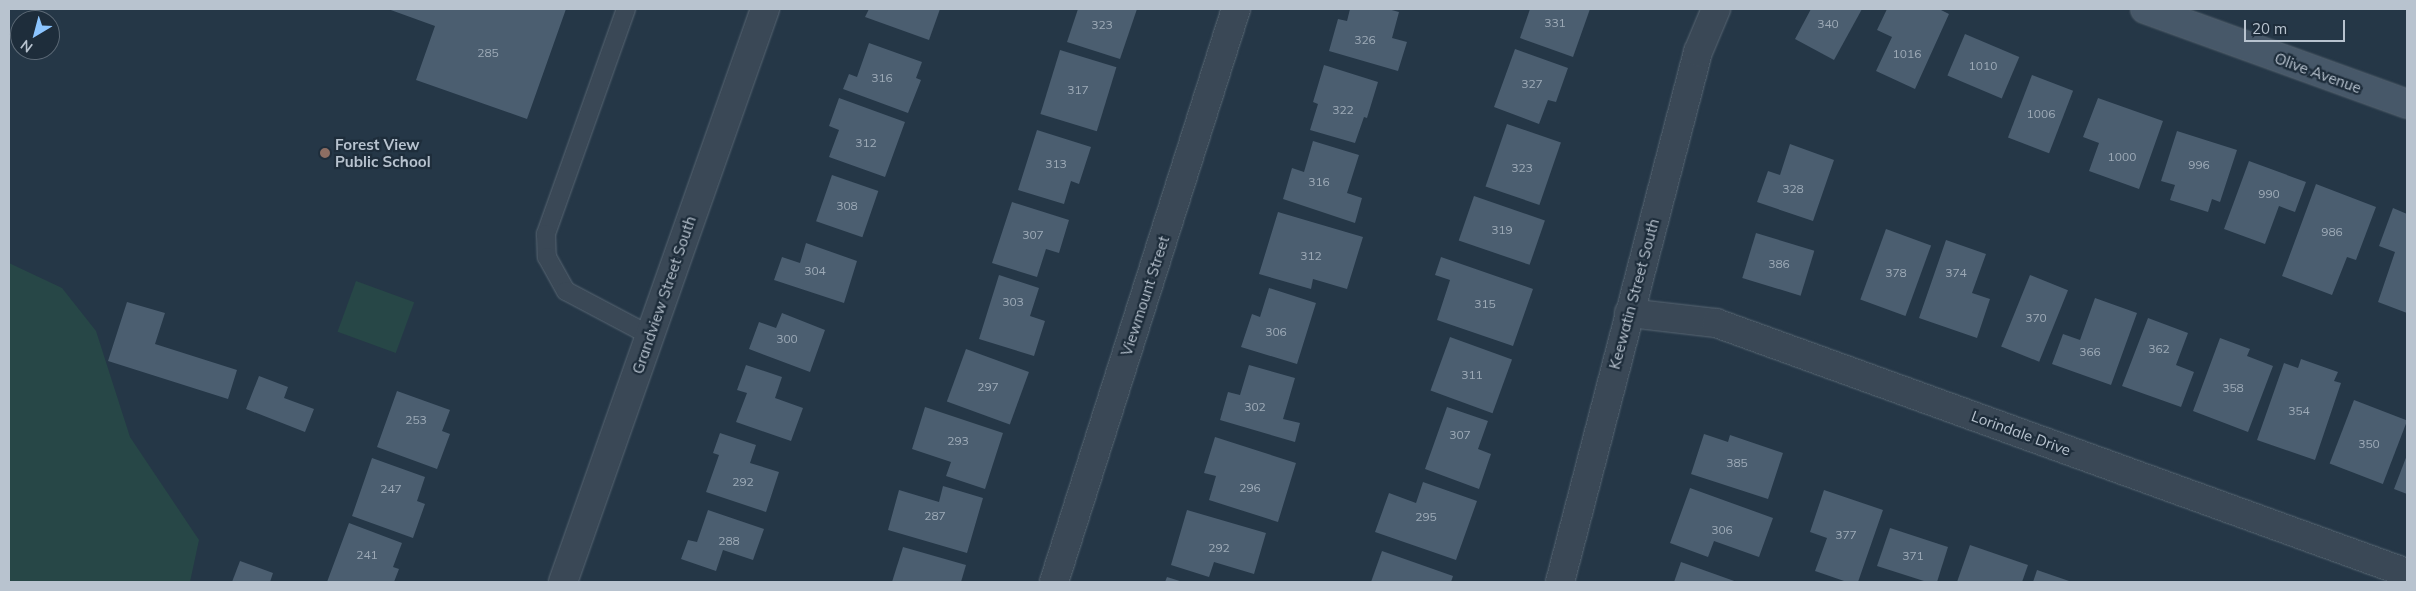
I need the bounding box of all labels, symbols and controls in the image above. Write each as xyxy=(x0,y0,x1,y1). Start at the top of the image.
north arrow xyxy=(10,10,60,60)
scale bar xyxy=(2246,10,2347,42)
house number: 331 xyxy=(1544,16,1566,30)
house number: 340 xyxy=(1817,17,1839,31)
house number: 323 xyxy=(1091,18,1113,32)
text: 20 m xyxy=(2252,19,2287,38)
house number: 326 xyxy=(1354,33,1376,47)
text: N xyxy=(17,36,36,57)
house number: 285 xyxy=(477,46,499,60)
house number: 1016 xyxy=(1893,47,1921,61)
street label: Olive Avenue xyxy=(2272,49,2364,97)
house number: 1010 xyxy=(1969,59,1997,73)
house number: 316 xyxy=(871,71,893,85)
house number: 327 xyxy=(1521,77,1543,91)
house number: 317 xyxy=(1067,83,1089,97)
house number: 322 xyxy=(1332,103,1354,117)
house number: 1006 xyxy=(2027,107,2055,121)
place label: Forest View Public School xyxy=(335,135,431,170)
house number: 312 xyxy=(855,136,877,150)
marker: Forest View Public School xyxy=(319,147,331,159)
house number: 1000 xyxy=(2108,150,2136,164)
house number: 313 xyxy=(1045,157,1067,171)
house number: 996 xyxy=(2188,158,2210,172)
house number: 323 xyxy=(1511,161,1533,175)
house number: 316 xyxy=(1308,175,1330,189)
house number: 328 xyxy=(1782,182,1804,196)
house number: 990 xyxy=(2258,187,2280,201)
house number: 308 xyxy=(836,199,858,213)
street label: Grandview Street South xyxy=(629,214,699,376)
street label: Keewatin Street South xyxy=(1605,217,1663,371)
house number: 319 xyxy=(1491,223,1513,237)
house number: 986 xyxy=(2321,225,2343,239)
house number: 307 xyxy=(1022,228,1044,242)
street label: Viewmount Street xyxy=(1117,234,1173,358)
house number: 312 xyxy=(1300,249,1322,263)
house number: 386 xyxy=(1768,257,1790,271)
house number: 304 xyxy=(804,264,826,278)
house number: 378 xyxy=(1885,266,1907,280)
house number: 374 xyxy=(1945,266,1967,280)
house number: 303 xyxy=(1002,295,1024,309)
house number: 315 xyxy=(1474,297,1496,311)
house number: 370 xyxy=(2025,311,2047,325)
house number: 306 xyxy=(1265,325,1287,339)
house number: 300 xyxy=(776,332,798,346)
house number: 362 xyxy=(2148,342,2170,356)
house number: 366 xyxy=(2079,345,2101,359)
house number: 311 xyxy=(1461,368,1483,382)
house number: 297 xyxy=(977,380,999,394)
house number: 358 xyxy=(2222,381,2244,395)
house number: 302 xyxy=(1244,400,1266,414)
house number: 354 xyxy=(2288,404,2310,418)
street label: Lorindale Drive xyxy=(1969,407,2073,459)
house number: 253 xyxy=(405,413,427,427)
house number: 307 xyxy=(1449,428,1471,442)
house number: 293 xyxy=(947,434,969,448)
house number: 350 xyxy=(2358,437,2380,451)
house number: 385 xyxy=(1726,456,1748,470)
house number: 292 xyxy=(732,475,754,489)
house number: 296 xyxy=(1239,481,1261,495)
house number: 247 xyxy=(380,482,402,496)
house number: 287 xyxy=(924,509,946,523)
house number: 295 xyxy=(1415,510,1437,524)
house number: 306 xyxy=(1711,523,1733,537)
house number: 377 xyxy=(1835,528,1857,542)
house number: 288 xyxy=(718,534,740,548)
house number: 292 xyxy=(1208,541,1230,555)
house number: 241 xyxy=(356,548,378,562)
house number: 371 xyxy=(1902,549,1924,563)

